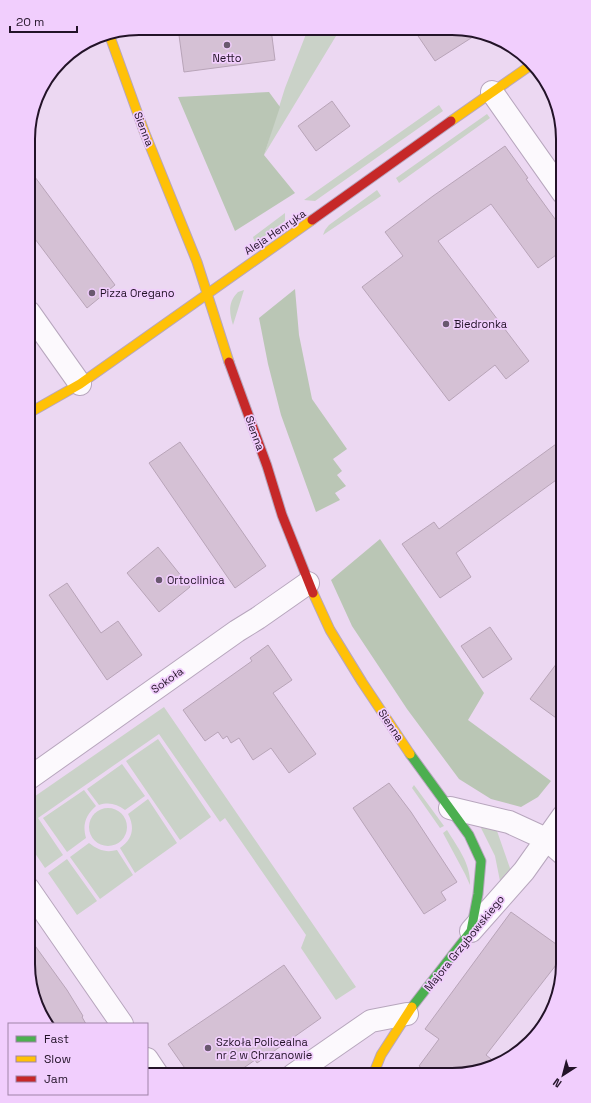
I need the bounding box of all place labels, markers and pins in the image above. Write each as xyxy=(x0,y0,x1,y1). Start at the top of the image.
marker: Netto xyxy=(222,40,232,50)
place label: Netto xyxy=(212,51,242,65)
place label: Pizza Oregano xyxy=(100,286,175,300)
marker: Pizza Oregano xyxy=(87,288,97,298)
place label: Biedronka xyxy=(454,317,508,331)
marker: Biedronka xyxy=(441,319,451,329)
place label: Ortoclinica xyxy=(167,573,225,587)
marker: Ortoclinica xyxy=(154,575,164,585)
place label: Szkoła Policealna nr 2 w Chrzanowie xyxy=(216,1035,312,1062)
marker: Szkoła Policealna nr 2 w Chrzanowie xyxy=(203,1043,213,1053)

